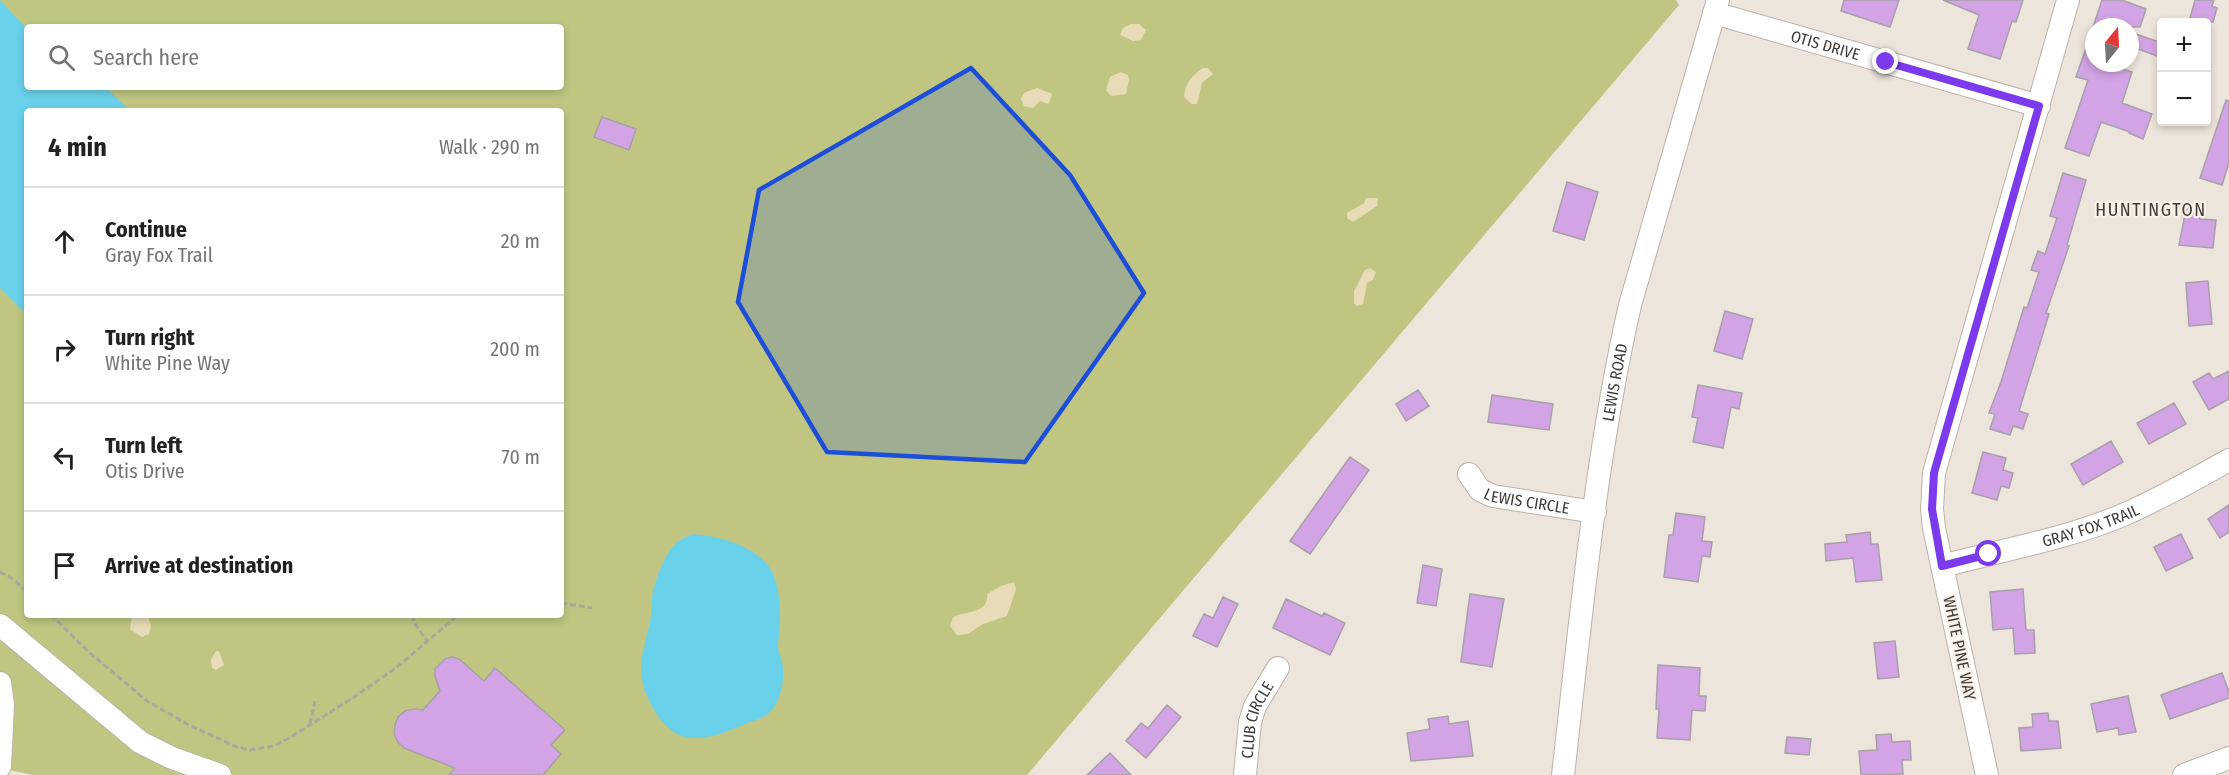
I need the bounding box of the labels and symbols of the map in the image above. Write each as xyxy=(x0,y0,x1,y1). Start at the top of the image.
north arrow xyxy=(2085,18,2139,72)
street label: OTIS DRIVE xyxy=(1789,27,1862,64)
route end xyxy=(1872,48,1898,74)
district label: HUNTINGTON xyxy=(2095,199,2207,221)
street label: LEWIS ROAD xyxy=(1598,342,1631,423)
street label: LEWIS CIRCLE xyxy=(1481,484,1571,518)
street label: GRAY FOX TRAIL xyxy=(2040,500,2142,551)
route start xyxy=(1975,540,2001,566)
street label: WHITE PINE WAY xyxy=(1939,594,1980,702)
street label: CLUB CIRCLE xyxy=(1238,678,1278,759)

